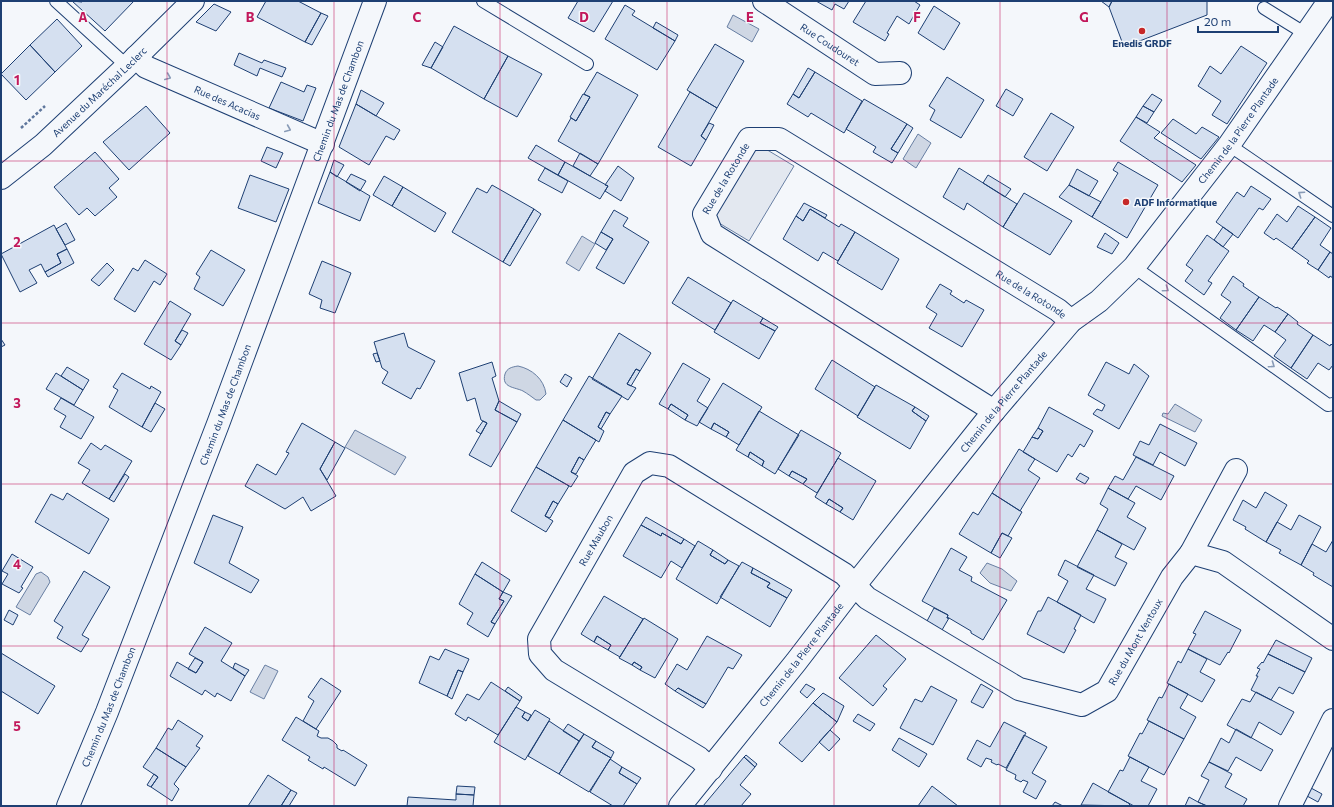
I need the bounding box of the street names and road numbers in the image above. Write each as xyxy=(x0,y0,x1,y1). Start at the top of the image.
street label: Rue Coudouret xyxy=(798,21,862,68)
street label: Chemin du Mas de Chambon xyxy=(310,39,366,163)
street label: Avenue du Maréchal Leclerc xyxy=(50,44,149,139)
street label: Chemin de la Pierre Plantade xyxy=(1195,75,1280,186)
street label: Rue des Acacias xyxy=(192,83,263,122)
street label: Rue de la Rotonde xyxy=(699,140,751,216)
street label: Rue de la Rotonde xyxy=(994,267,1069,321)
street label: Chemin du Mas de Chambon xyxy=(197,342,253,467)
street label: Chemin de la Pierre Plantade xyxy=(957,348,1049,455)
street label: Rue Maubon xyxy=(576,512,615,568)
street label: Rue du Mont Ventoux xyxy=(1106,595,1165,687)
street label: Chemin de la Pierre Plantade xyxy=(757,600,845,709)
street label: Chemin du Mas de Chambon xyxy=(79,645,138,769)

